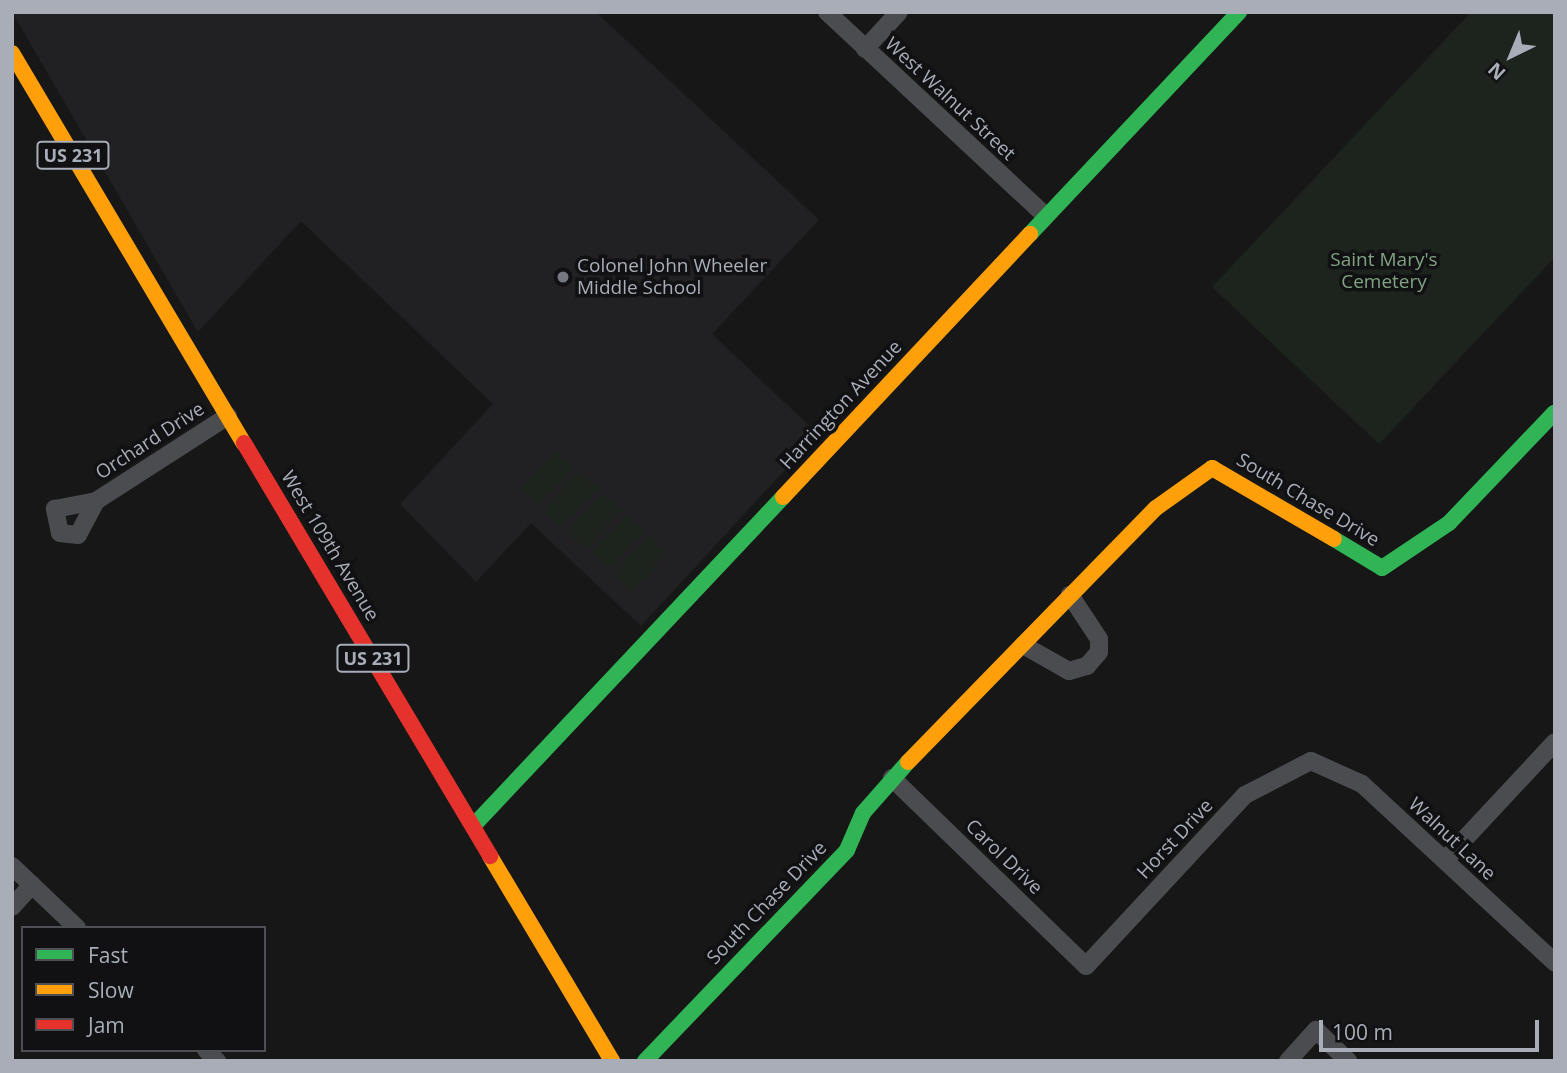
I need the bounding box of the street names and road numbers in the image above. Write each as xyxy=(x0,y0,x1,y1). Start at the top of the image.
street label: West Walnut Street xyxy=(880,33,1020,165)
road number: US 231 xyxy=(36,140,110,170)
street label: Harrington Avenue xyxy=(775,336,907,474)
street label: Orchard Drive xyxy=(92,397,208,485)
street label: South Chase Drive xyxy=(1233,448,1383,552)
street label: West 109th Avenue xyxy=(276,467,384,625)
road number: US 231 xyxy=(336,644,410,672)
street label: Walnut Lane xyxy=(1404,793,1500,885)
street label: Horst Drive xyxy=(1132,794,1218,884)
street label: Carol Drive xyxy=(961,815,1047,899)
street label: South Chase Drive xyxy=(702,837,832,969)

